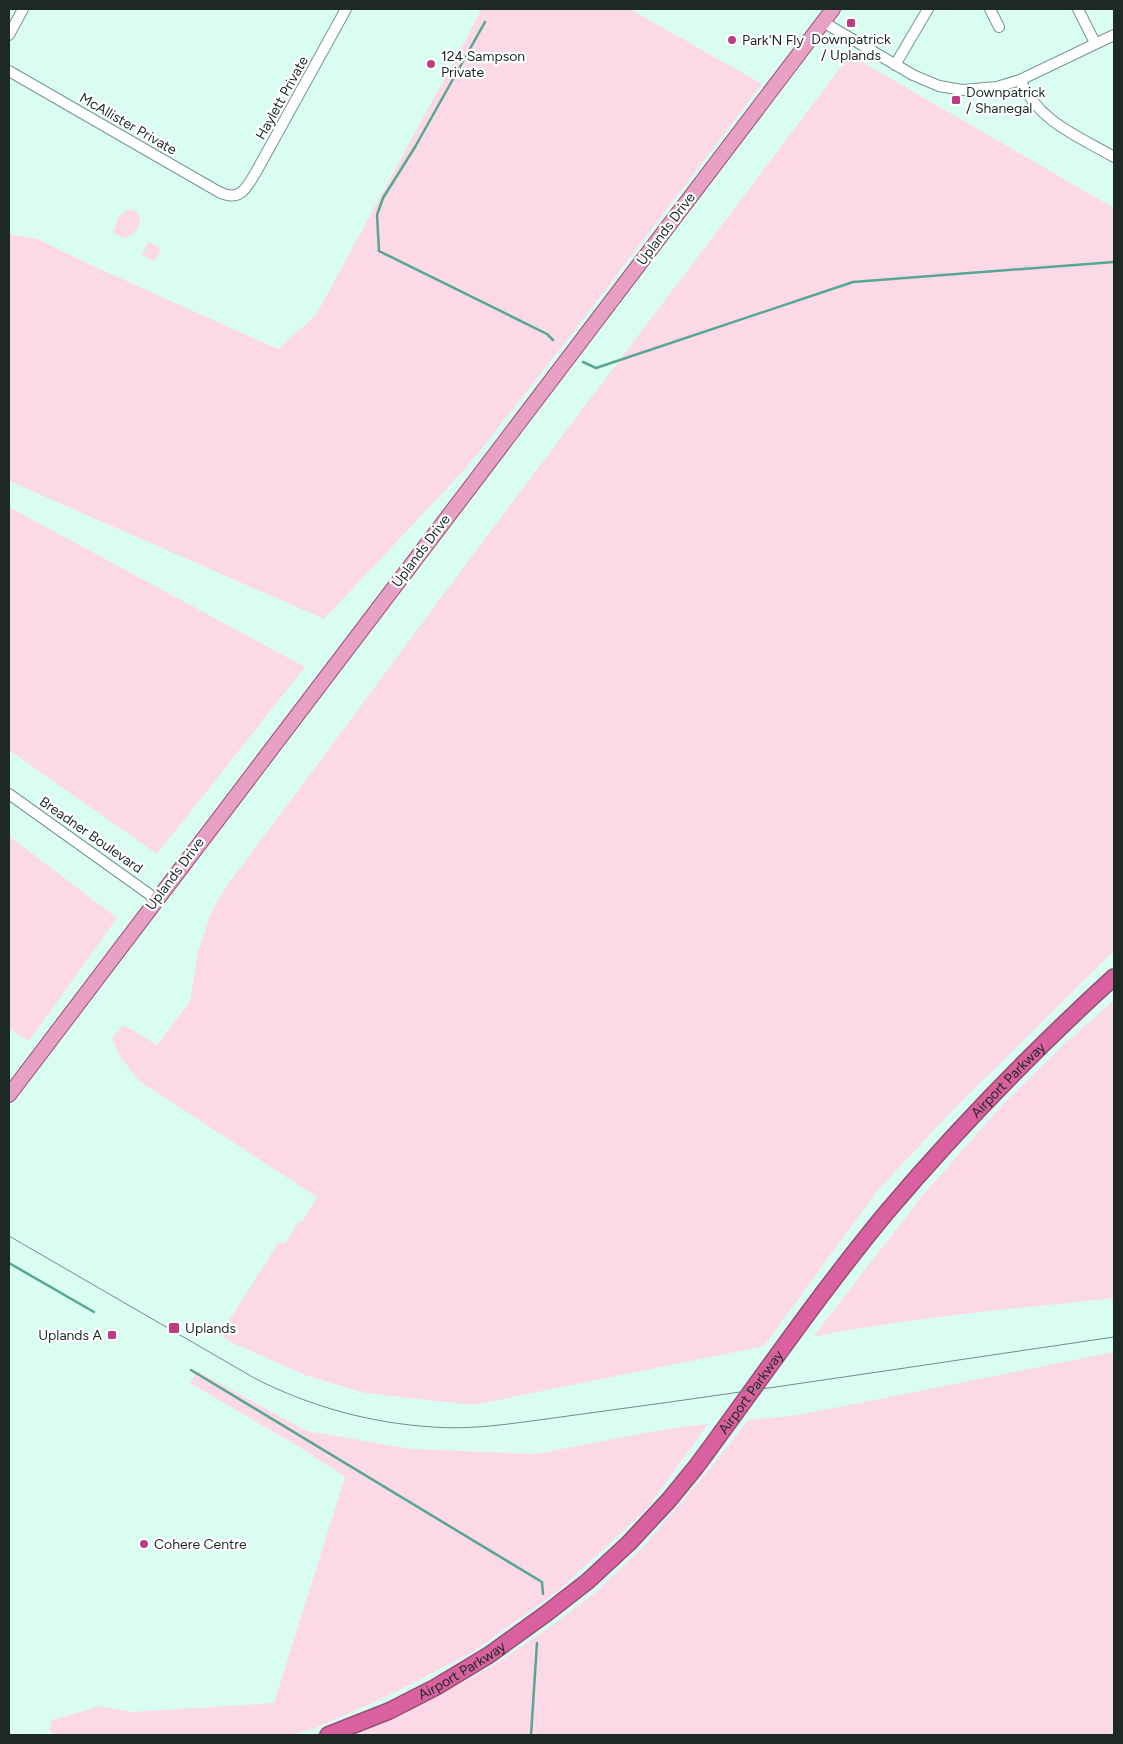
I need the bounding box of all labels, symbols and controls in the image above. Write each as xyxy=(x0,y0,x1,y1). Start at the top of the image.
marker: Downpatrick / Uplands xyxy=(845,17,857,29)
place label: Downpatrick / Uplands xyxy=(811,31,891,64)
place label: Park'N Fly xyxy=(742,32,804,49)
marker: Park'N Fly xyxy=(726,34,738,46)
place label: 124 Sampson Private xyxy=(441,48,525,81)
street label: Haylett Private xyxy=(252,53,312,143)
marker: 124 Sampson Private xyxy=(425,58,437,70)
place label: Downpatrick / Shanegal xyxy=(966,84,1046,117)
street label: McAllister Private xyxy=(77,89,180,159)
marker: Downpatrick / Shanegal xyxy=(950,94,962,106)
street label: Uplands Drive xyxy=(633,189,699,269)
street label: Uplands Drive xyxy=(388,511,454,591)
street label: Breadner Boulevard xyxy=(36,793,146,877)
street label: Uplands Drive xyxy=(142,834,208,914)
street label: Airport Parkway xyxy=(967,1038,1049,1121)
place label: Uplands xyxy=(185,1320,236,1337)
marker: Uplands xyxy=(167,1321,181,1335)
place label: Uplands A xyxy=(38,1327,103,1344)
marker: Uplands A xyxy=(106,1329,118,1341)
street label: Airport Parkway xyxy=(715,1346,787,1437)
place label: Cohere Centre xyxy=(154,1536,247,1553)
marker: Cohere Centre xyxy=(138,1538,150,1550)
street label: Airport Parkway xyxy=(415,1637,509,1703)

